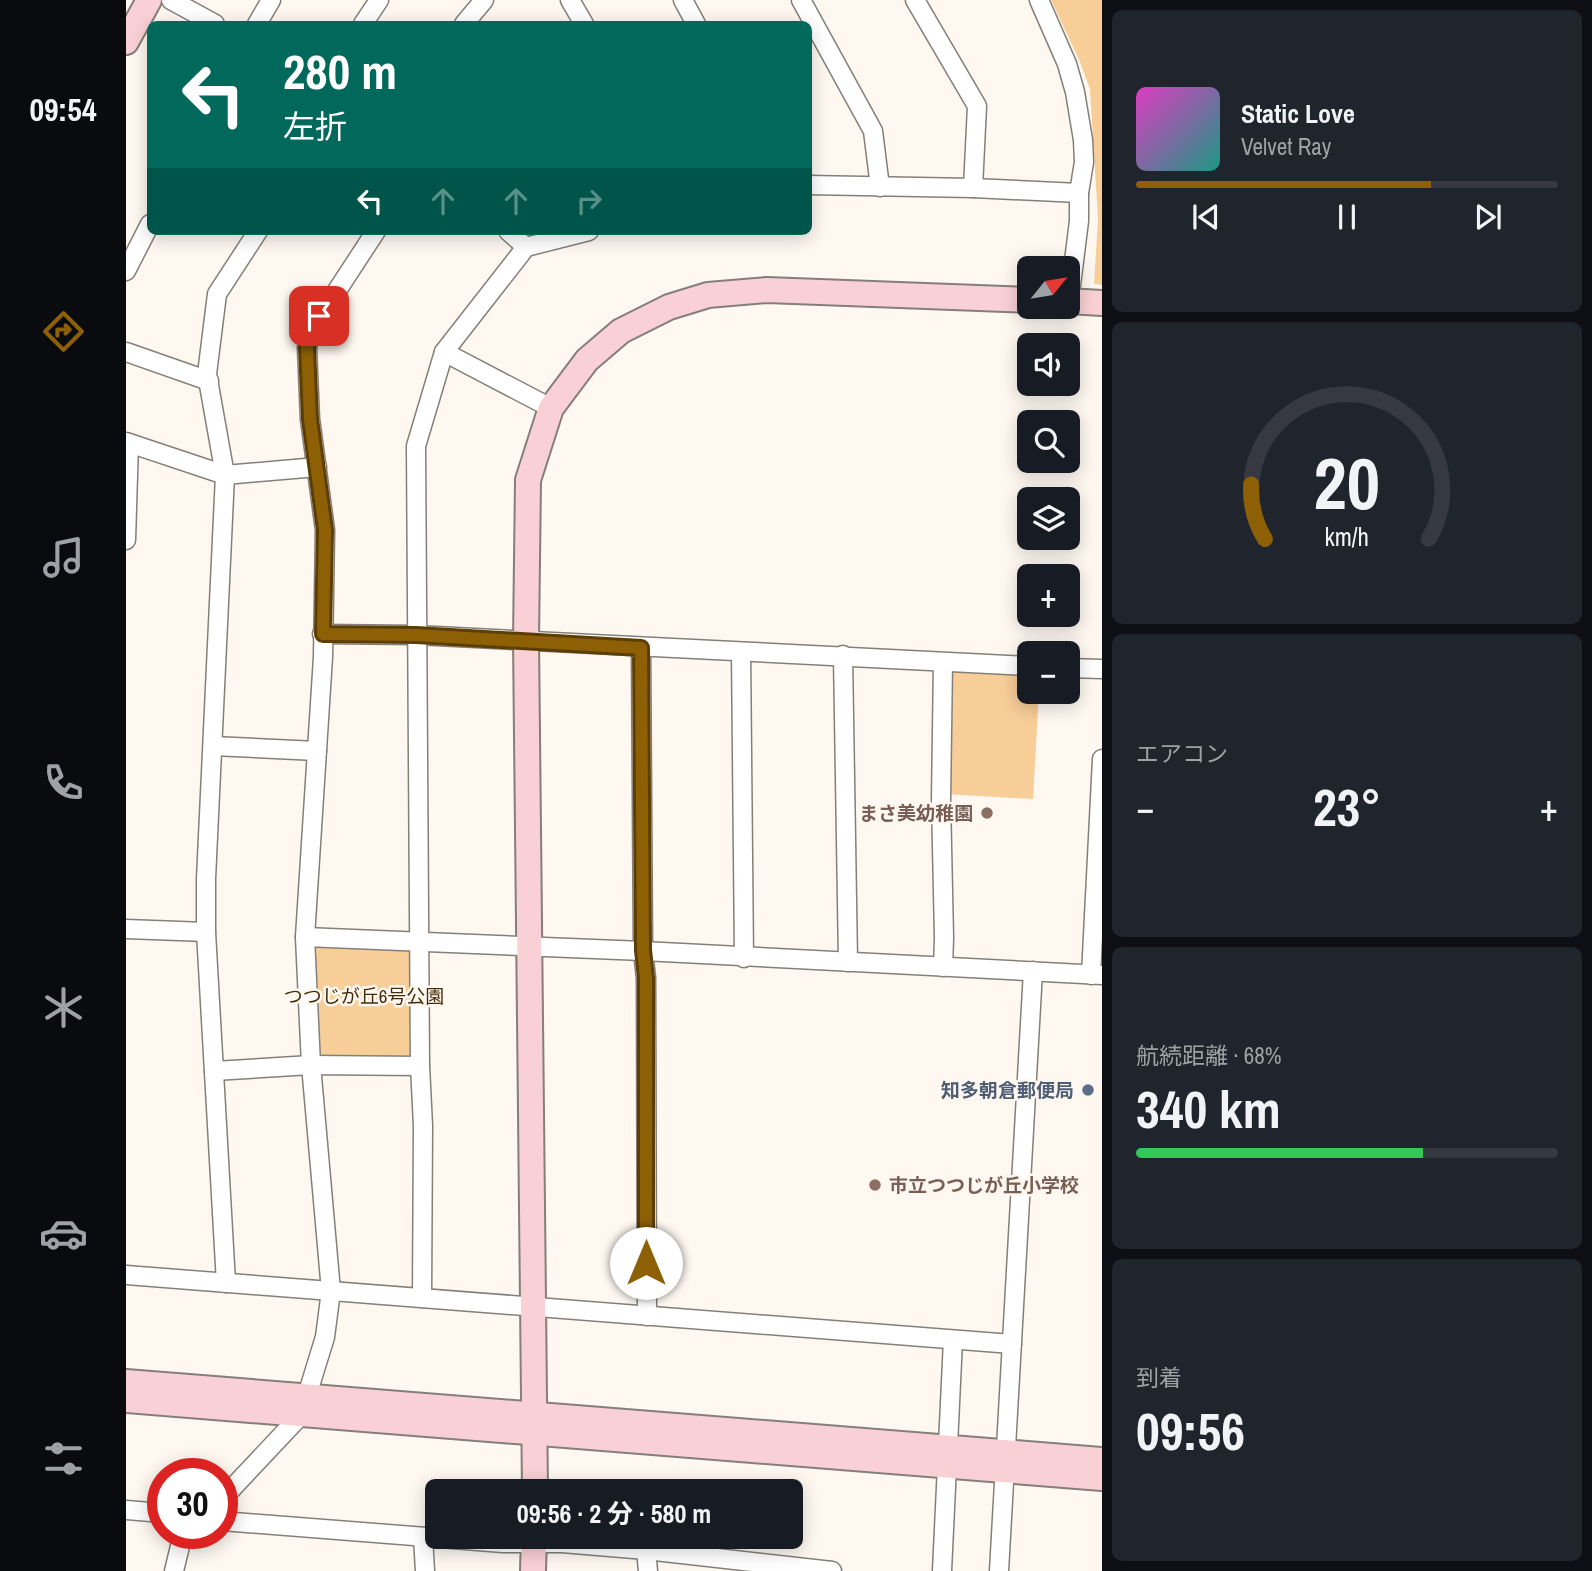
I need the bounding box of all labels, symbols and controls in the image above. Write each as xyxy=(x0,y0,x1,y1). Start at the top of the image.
text: 280 m xyxy=(283,38,397,104)
icon: left xyxy=(168,49,259,140)
text: 09:54 xyxy=(29,88,97,131)
text: Static Love xyxy=(1241,96,1355,131)
text: 左折 xyxy=(283,105,347,148)
text: Velvet Ray xyxy=(1241,131,1331,162)
icon: left xyxy=(351,182,389,220)
icon: ahead xyxy=(424,182,462,220)
icon: ahead xyxy=(497,182,535,220)
icon: right xyxy=(570,182,608,220)
icon: previous xyxy=(1187,198,1225,236)
icon: pause xyxy=(1328,198,1366,236)
icon: next xyxy=(1469,198,1507,236)
north arrow xyxy=(1017,256,1080,318)
map controls xyxy=(1017,256,1080,704)
pin xyxy=(289,286,349,346)
icon: arrive xyxy=(300,297,338,335)
icon: directions xyxy=(39,307,88,356)
button: sound xyxy=(1017,333,1080,396)
button: search xyxy=(1017,410,1080,473)
text: 20 xyxy=(1314,435,1380,533)
button: layers xyxy=(1017,487,1080,550)
text: km/h xyxy=(1325,520,1369,554)
icon: music xyxy=(39,533,88,582)
button: + xyxy=(1017,564,1080,627)
button: − xyxy=(1017,641,1080,704)
text: エアコン xyxy=(1136,738,1228,769)
icon: phone xyxy=(39,758,88,807)
text: 23° xyxy=(1313,772,1381,842)
text: − xyxy=(1136,782,1154,833)
text: + xyxy=(1540,782,1558,833)
place label: まさ美幼稚園 xyxy=(859,800,973,826)
marker: まさ美幼稚園 xyxy=(979,805,995,821)
icon: climate xyxy=(39,983,88,1032)
park label: つつじが丘6号公園 xyxy=(284,983,444,1009)
text: 航続距離 · 68% xyxy=(1136,1040,1281,1071)
text: 340 km xyxy=(1136,1074,1281,1144)
place label: 知多朝倉郵便局 xyxy=(941,1077,1074,1103)
marker: 知多朝倉郵便局 xyxy=(1080,1082,1096,1098)
place label: 市立つつじが丘小学校 xyxy=(889,1172,1079,1198)
marker: 市立つつじが丘小学校 xyxy=(867,1177,883,1193)
icon: car xyxy=(39,1209,88,1258)
position arrow xyxy=(609,1226,683,1300)
text: 到着 xyxy=(1136,1362,1182,1393)
text: 09:56 xyxy=(1136,1396,1245,1466)
icon: filters xyxy=(39,1434,88,1483)
speed limit sign: 30 xyxy=(147,1458,238,1549)
text: 09:56 · 2 分 · 580 m xyxy=(517,1496,711,1531)

